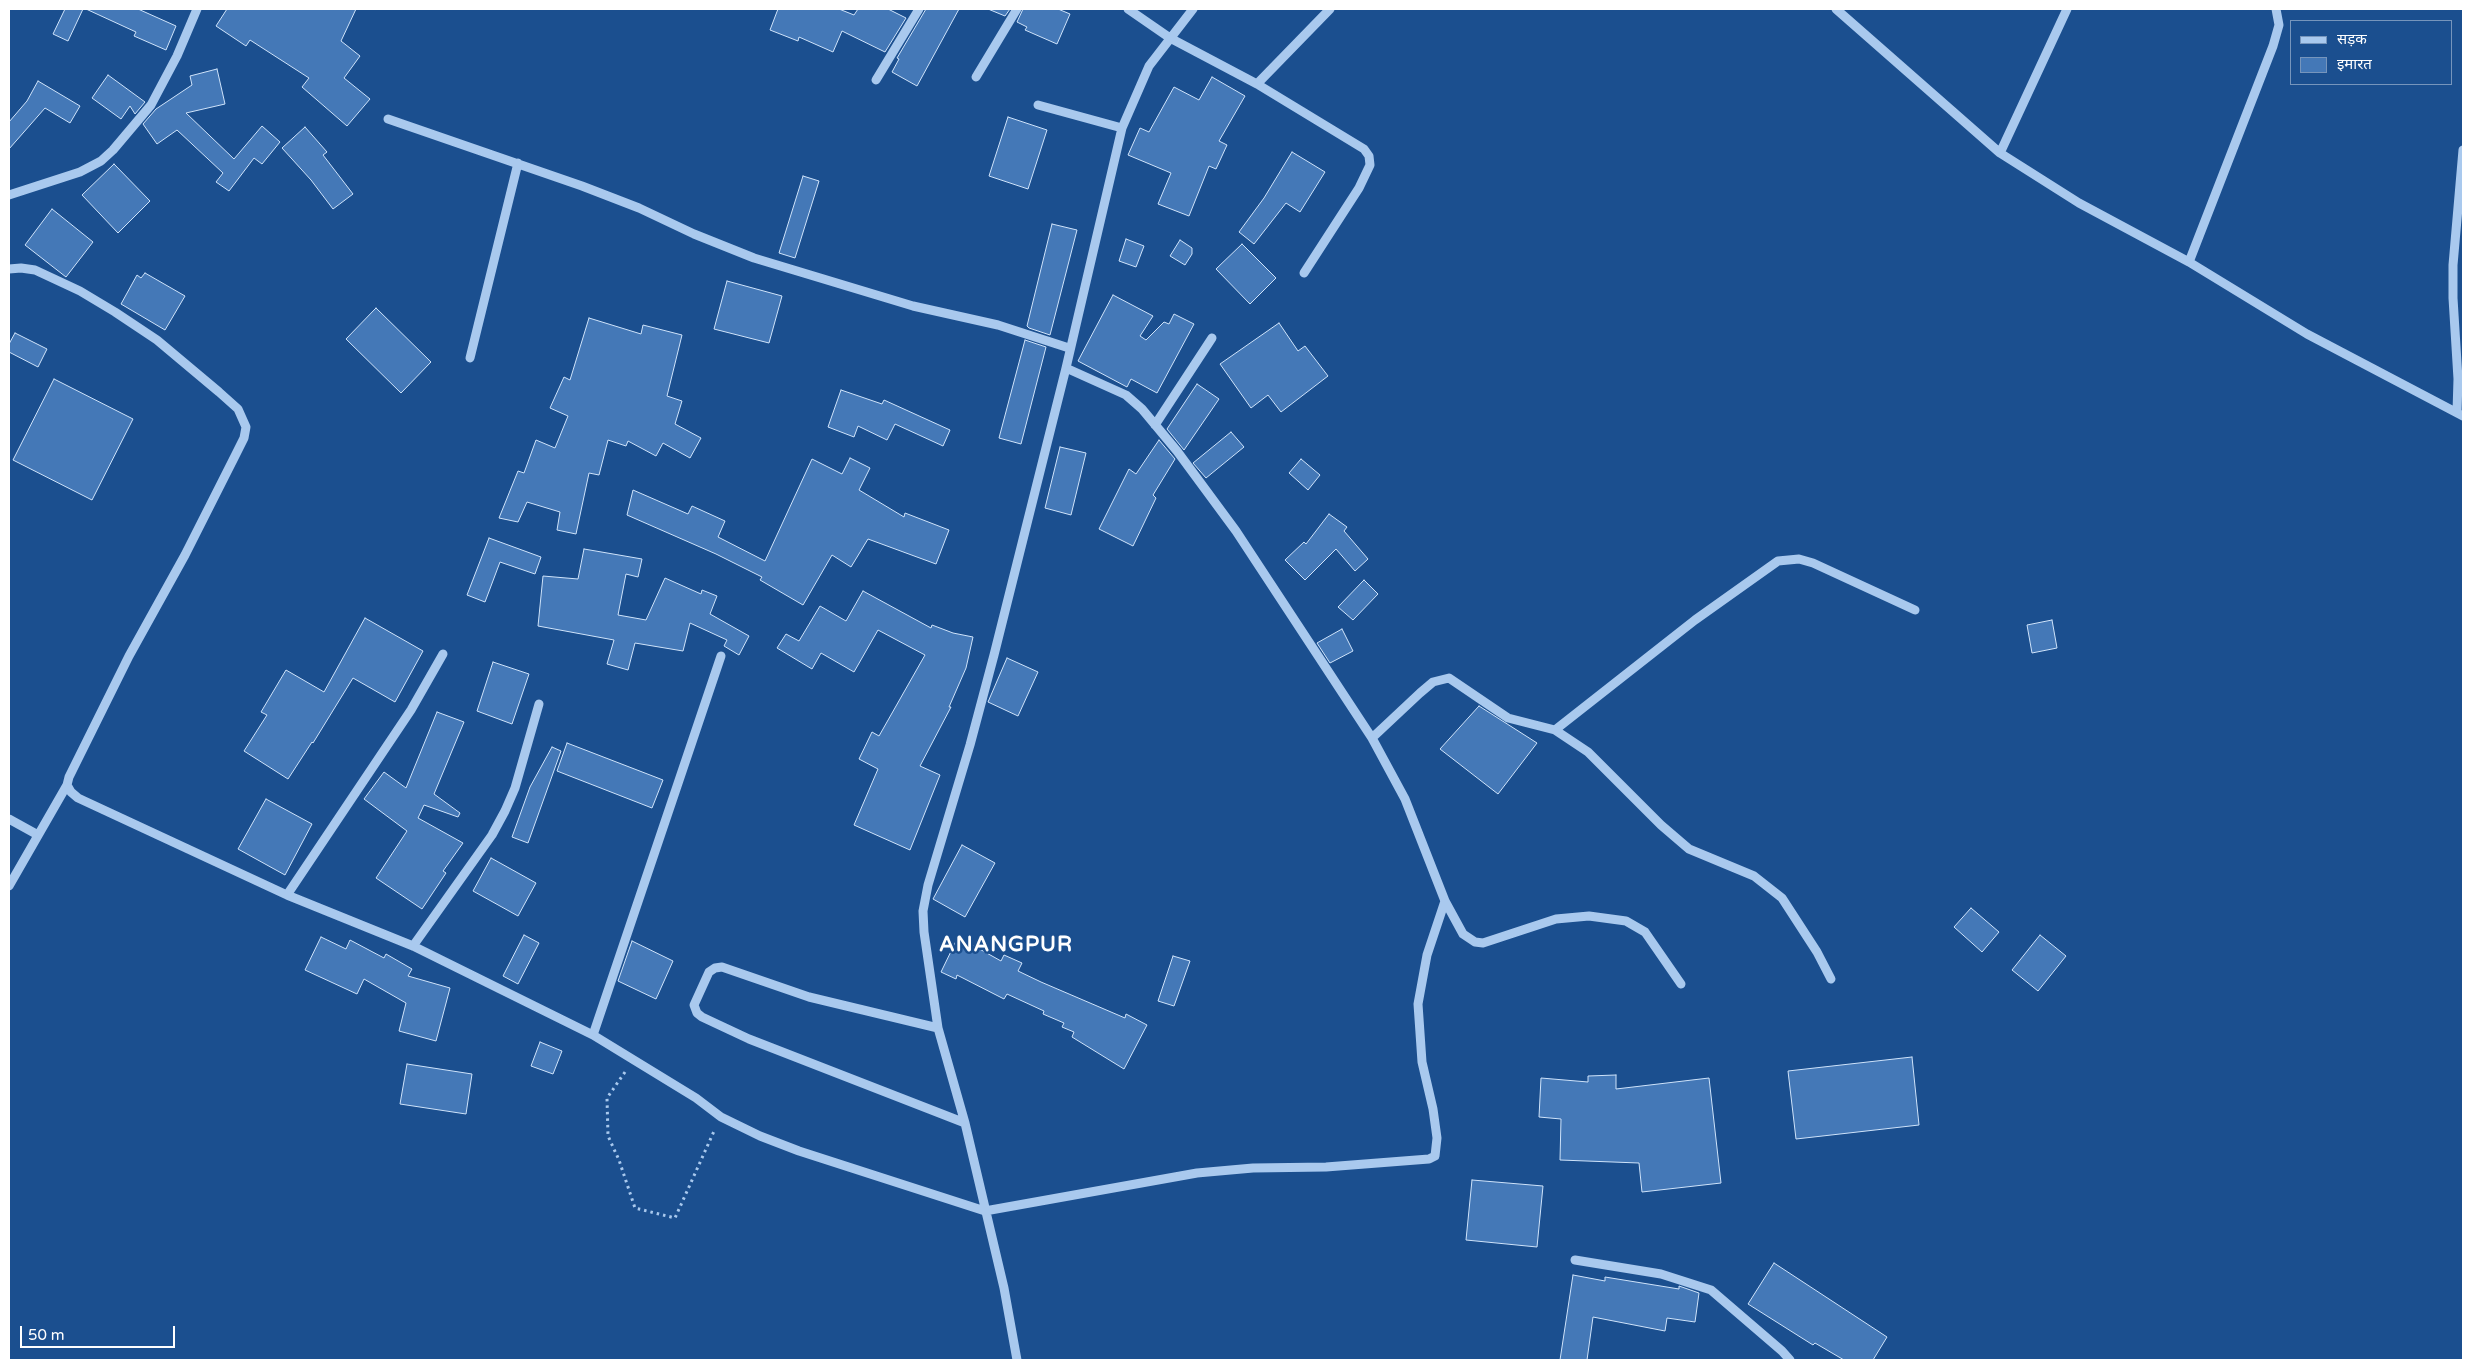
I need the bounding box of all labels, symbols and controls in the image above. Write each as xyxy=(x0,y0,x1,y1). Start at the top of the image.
legend xyxy=(2290,20,2452,85)
text: सड़क xyxy=(2337,30,2367,48)
text: इमारत xyxy=(2337,55,2372,73)
district label: ANANGPUR xyxy=(938,932,1074,958)
scale bar xyxy=(22,1316,178,1348)
text: 50 m xyxy=(28,1326,65,1344)

